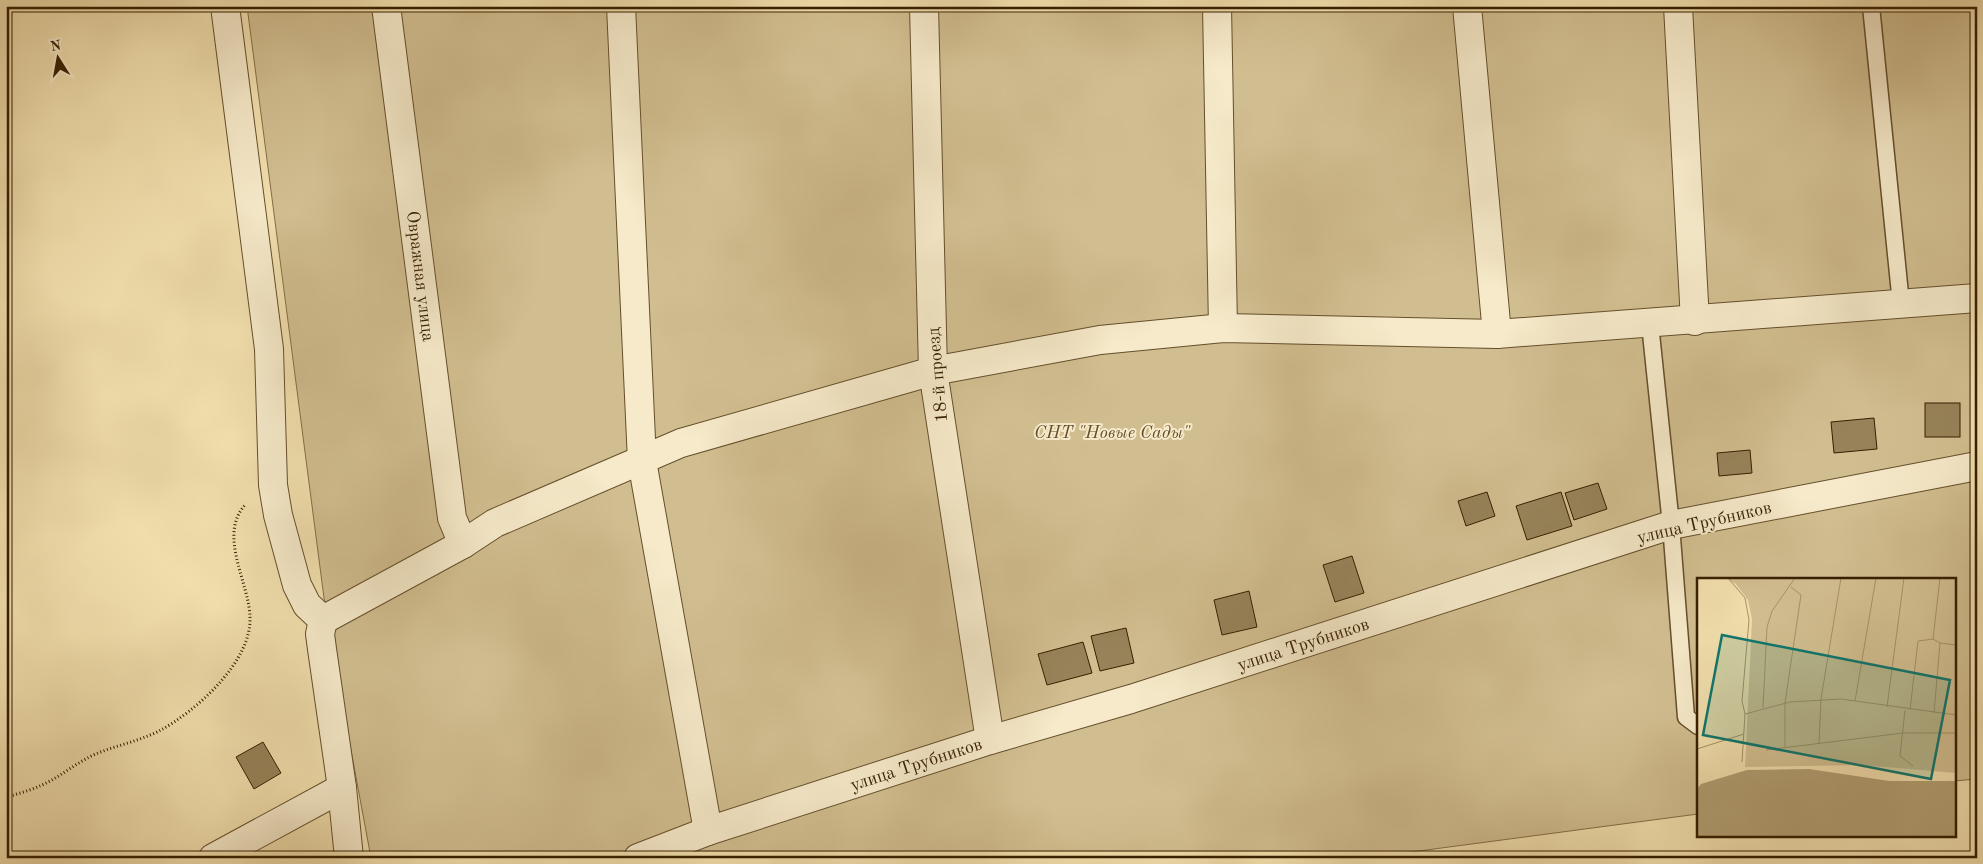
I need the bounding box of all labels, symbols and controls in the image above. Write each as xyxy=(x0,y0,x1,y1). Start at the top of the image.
north arrow xyxy=(32,32,82,82)
text: N xyxy=(49,38,63,54)
street label: Овражная улица xyxy=(403,210,437,343)
street label: 18-й проезд xyxy=(925,326,951,423)
park label: СНТ "Новые Сады" xyxy=(1034,424,1191,442)
street label: улица Трубников xyxy=(1635,499,1773,547)
inset map xyxy=(1697,578,1956,836)
street label: улица Трубников xyxy=(1235,615,1371,675)
street label: улица Трубников xyxy=(848,735,984,795)

